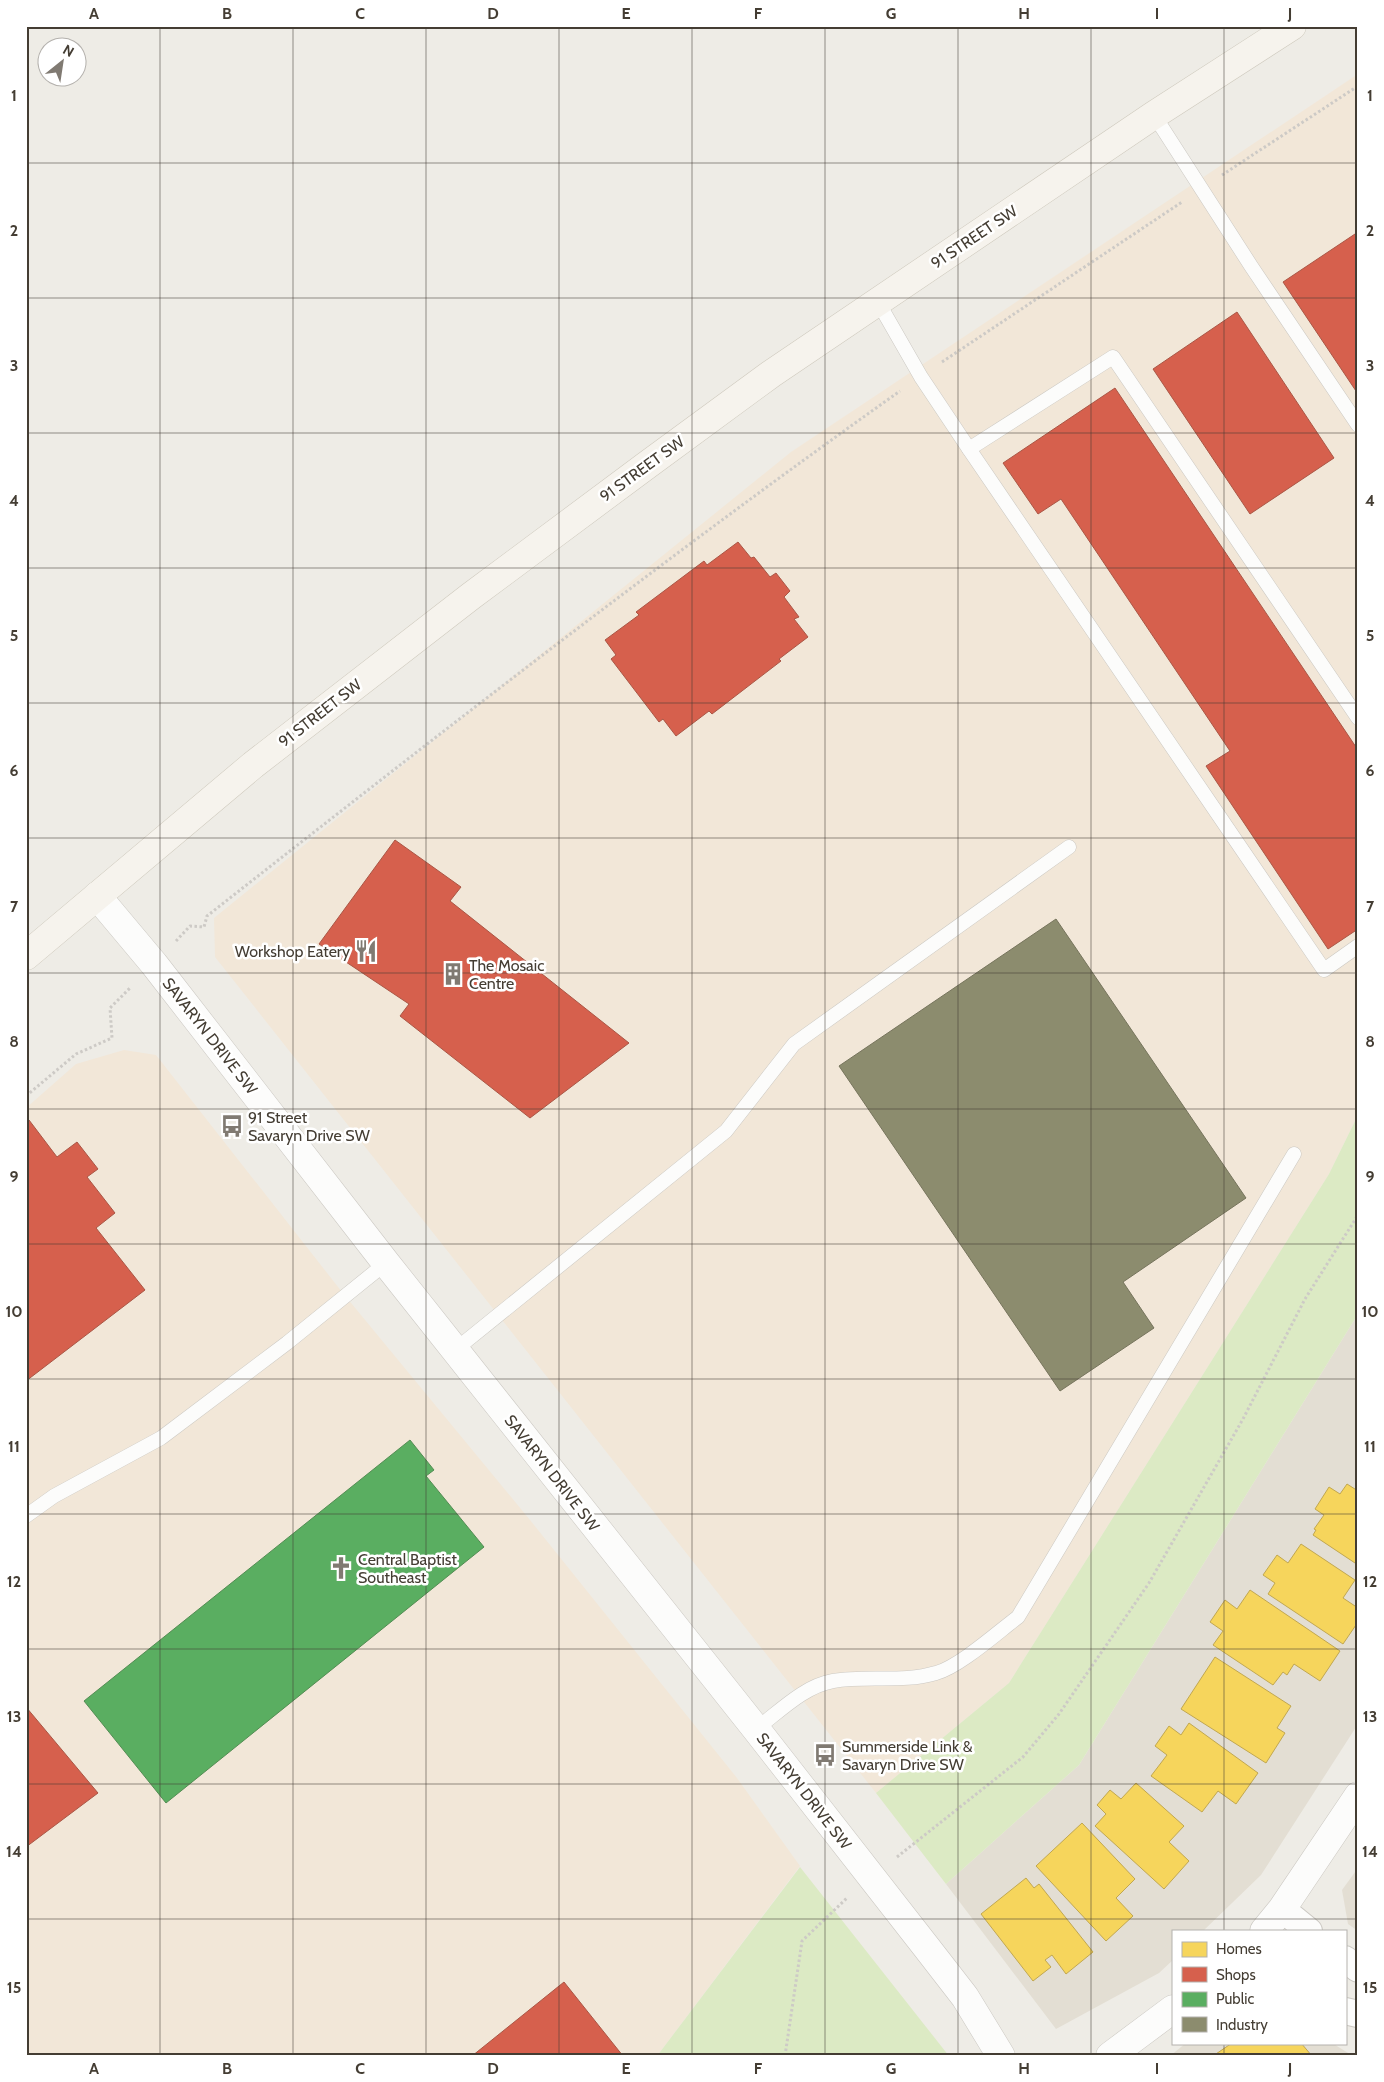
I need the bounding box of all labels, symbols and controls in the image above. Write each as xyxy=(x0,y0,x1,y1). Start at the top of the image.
text: A xyxy=(89,4,99,23)
text: B xyxy=(222,4,232,23)
text: C xyxy=(355,4,365,23)
text: D xyxy=(487,4,499,23)
text: E xyxy=(621,4,631,23)
text: F xyxy=(754,4,763,23)
text: G xyxy=(886,4,896,23)
text: H xyxy=(1018,4,1030,23)
text: I xyxy=(1155,4,1159,23)
text: J xyxy=(1287,4,1292,23)
north arrow xyxy=(38,38,88,88)
text: N xyxy=(60,40,77,61)
text: 1 xyxy=(11,86,17,105)
text: 1 xyxy=(1367,86,1373,105)
street label: 91 STREET SW xyxy=(927,201,1021,273)
text: 2 xyxy=(10,221,18,240)
text: 2 xyxy=(1366,221,1374,240)
text: 3 xyxy=(10,356,18,375)
text: 3 xyxy=(1366,356,1374,375)
street label: 91 STREET SW xyxy=(596,431,689,506)
text: 4 xyxy=(9,491,19,510)
text: 4 xyxy=(1365,491,1375,510)
text: 5 xyxy=(10,626,18,645)
text: 5 xyxy=(1366,626,1374,645)
street label: 91 STREET SW xyxy=(275,674,366,751)
text: 6 xyxy=(10,761,19,780)
text: 6 xyxy=(1366,761,1375,780)
text: 7 xyxy=(10,897,19,916)
text: 7 xyxy=(1366,897,1375,916)
restaurant icon: Workshop Eatery xyxy=(353,938,379,964)
place label: Workshop Eatery xyxy=(235,942,350,961)
place label: The Mosaic Centre xyxy=(469,956,544,993)
building icon: The Mosaic Centre xyxy=(440,961,466,987)
street label: SAVARYN DRIVE SW xyxy=(159,974,262,1099)
text: 8 xyxy=(9,1032,19,1051)
text: 8 xyxy=(1365,1032,1375,1051)
place label: 91 Street Savaryn Drive SW xyxy=(248,1108,371,1145)
bus stop icon: 91 Street Savaryn Drive SW xyxy=(219,1113,245,1139)
text: 9 xyxy=(10,1167,19,1186)
text: 9 xyxy=(1366,1167,1375,1186)
text: 10 xyxy=(5,1302,23,1321)
text: 10 xyxy=(1361,1302,1379,1321)
street label: SAVARYN DRIVE SW xyxy=(501,1411,604,1536)
text: 11 xyxy=(8,1437,20,1456)
text: 11 xyxy=(1364,1437,1376,1456)
place label: Central Baptist Southeast xyxy=(358,1550,457,1587)
church icon: Central Baptist Southeast xyxy=(328,1555,354,1581)
text: 12 xyxy=(7,1572,21,1591)
text: 12 xyxy=(1363,1572,1377,1591)
text: 13 xyxy=(7,1707,21,1726)
text: 13 xyxy=(1363,1707,1377,1726)
street label: SAVARYN DRIVE SW xyxy=(753,1729,856,1854)
place label: Summerside Link & Savaryn Drive SW xyxy=(842,1737,973,1774)
bus stop icon: Summerside Link & Savaryn Drive SW xyxy=(812,1742,838,1768)
text: 14 xyxy=(6,1842,22,1861)
text: 14 xyxy=(1362,1842,1378,1861)
legend xyxy=(1172,1930,1346,2044)
text: Homes xyxy=(1216,1940,1262,1958)
text: Shops xyxy=(1216,1966,1256,1984)
text: 15 xyxy=(7,1978,21,1997)
text: 15 xyxy=(1363,1978,1377,1997)
text: Public xyxy=(1216,1990,1254,2008)
text: Industry xyxy=(1216,2016,1268,2034)
text: A xyxy=(89,2059,99,2078)
text: B xyxy=(222,2059,232,2078)
text: C xyxy=(355,2059,365,2078)
text: D xyxy=(487,2059,499,2078)
text: E xyxy=(621,2059,631,2078)
text: F xyxy=(754,2059,763,2078)
text: G xyxy=(886,2059,896,2078)
text: H xyxy=(1018,2059,1030,2078)
text: I xyxy=(1155,2059,1159,2078)
text: J xyxy=(1287,2059,1292,2078)

